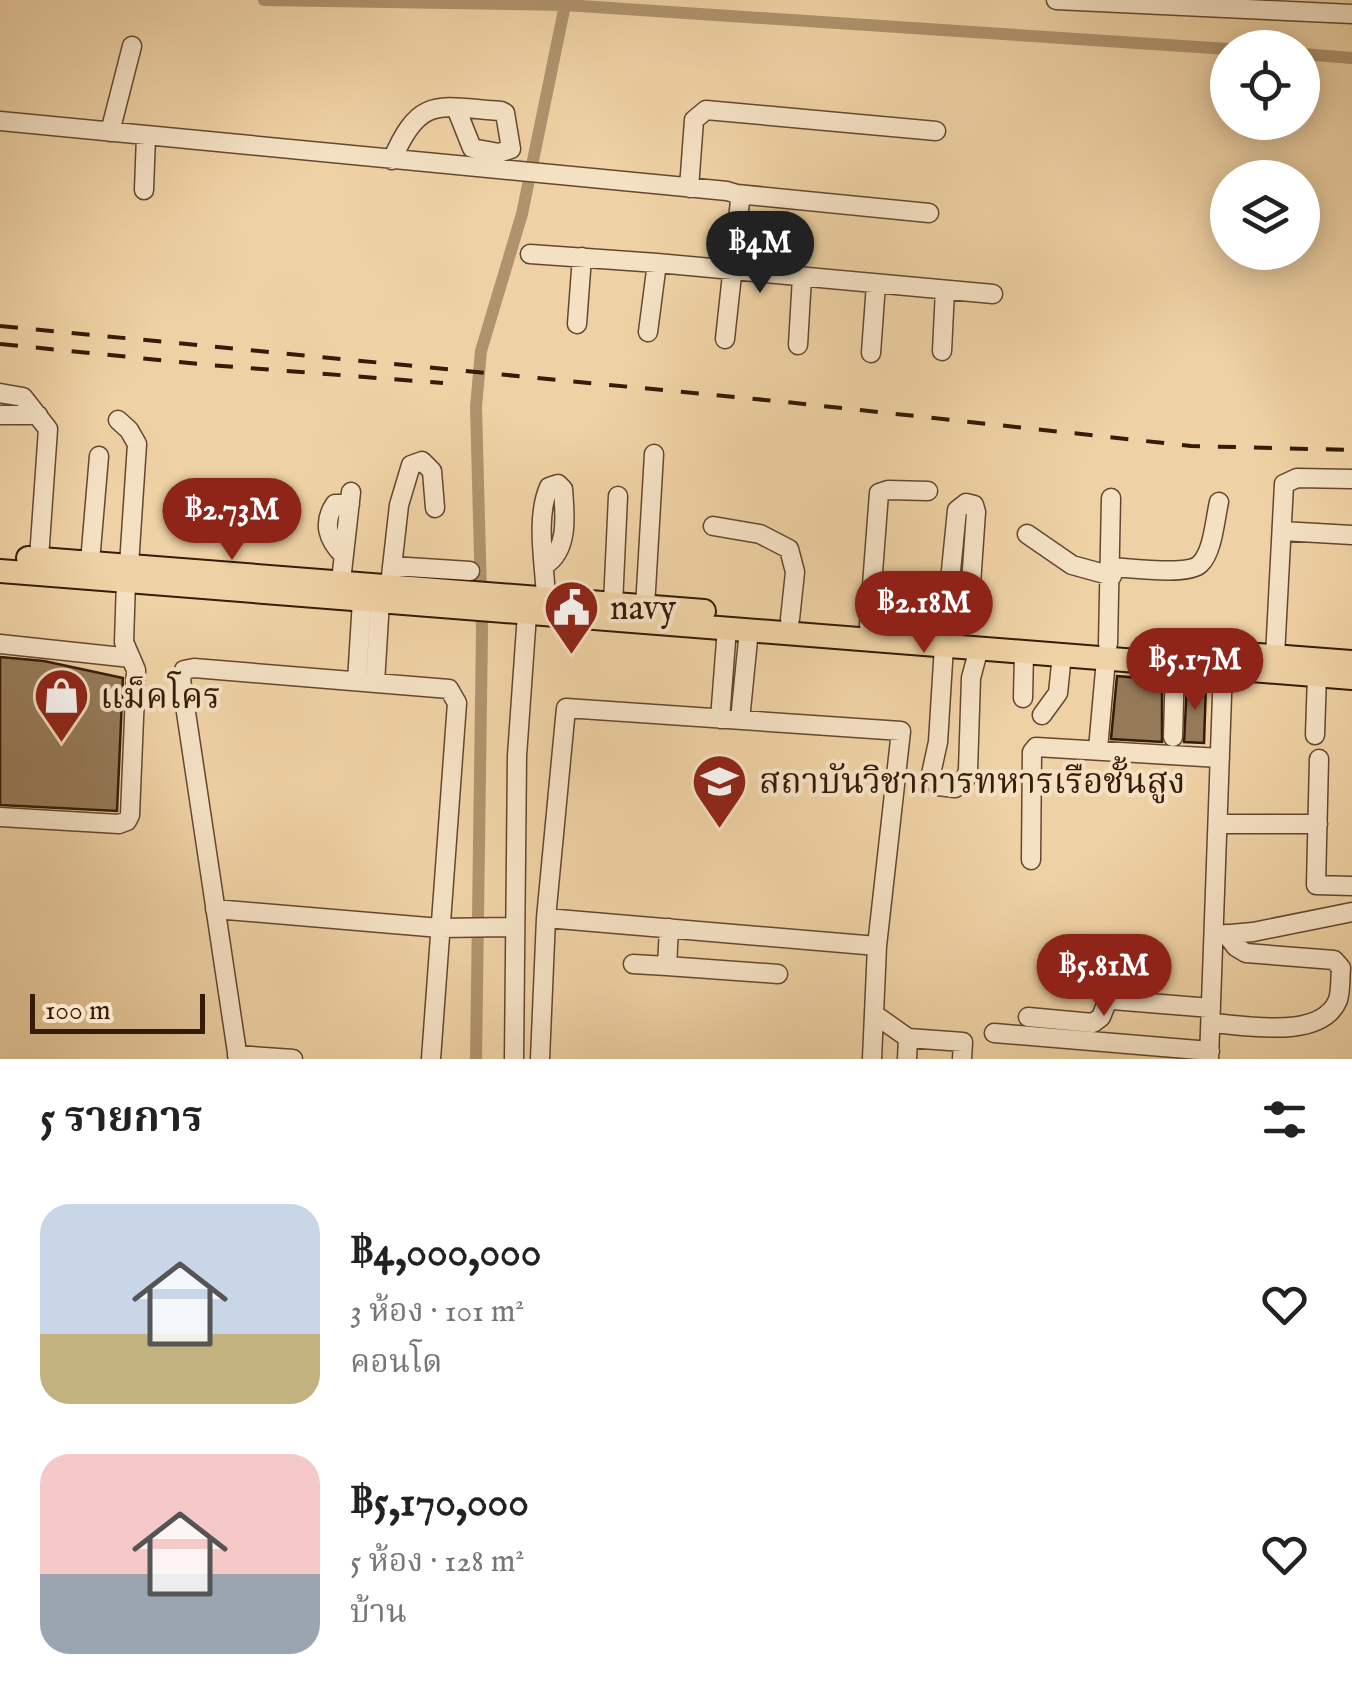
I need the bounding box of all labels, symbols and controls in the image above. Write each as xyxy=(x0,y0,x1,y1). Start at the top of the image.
map controls xyxy=(1210,30,1320,270)
button: locate xyxy=(1210,30,1320,140)
button: layers xyxy=(1210,160,1320,270)
pin: ฿4M xyxy=(712,211,808,296)
text: ฿4M xyxy=(728,223,792,264)
pin: ฿2.73M xyxy=(151,478,313,563)
text: ฿2.73M xyxy=(184,490,280,531)
pin: ฿2.18M xyxy=(843,571,1005,656)
public building icon: navy xyxy=(541,577,601,656)
text: ฿2.18M xyxy=(877,583,971,624)
place label: navy xyxy=(610,587,677,632)
pin: ฿5.17M xyxy=(1114,628,1276,713)
text: ฿5.17M xyxy=(1148,640,1242,681)
shop icon: แม็คโคร xyxy=(31,666,91,745)
place label: แม็คโคร xyxy=(100,671,221,721)
school or university icon: สถาบันวิชาการทหารเรือชั้นสูง xyxy=(690,751,750,830)
place label: สถาบันวิชาการทหารเรือชั้นสูง xyxy=(759,756,1186,806)
pin: ฿5.81M xyxy=(1023,934,1185,1019)
text: ฿5.81M xyxy=(1059,946,1149,987)
scale bar xyxy=(30,989,205,1034)
text: 100 m xyxy=(45,994,111,1029)
icon: filters xyxy=(1257,1092,1312,1147)
text: 5 รายการ xyxy=(40,1093,203,1146)
text: ฿4,000,000 xyxy=(350,1227,541,1280)
icon: home xyxy=(120,1244,240,1364)
icon: heart xyxy=(1257,1277,1312,1332)
text: 3 ห้อง · 101 m² xyxy=(350,1292,525,1333)
text: คอนโด xyxy=(350,1343,443,1384)
text: ฿5,170,000 xyxy=(350,1477,529,1530)
icon: home xyxy=(120,1494,240,1614)
icon: heart xyxy=(1257,1527,1312,1582)
text: 5 ห้อง · 128 m² xyxy=(350,1542,524,1583)
text: บ้าน xyxy=(350,1593,407,1634)

